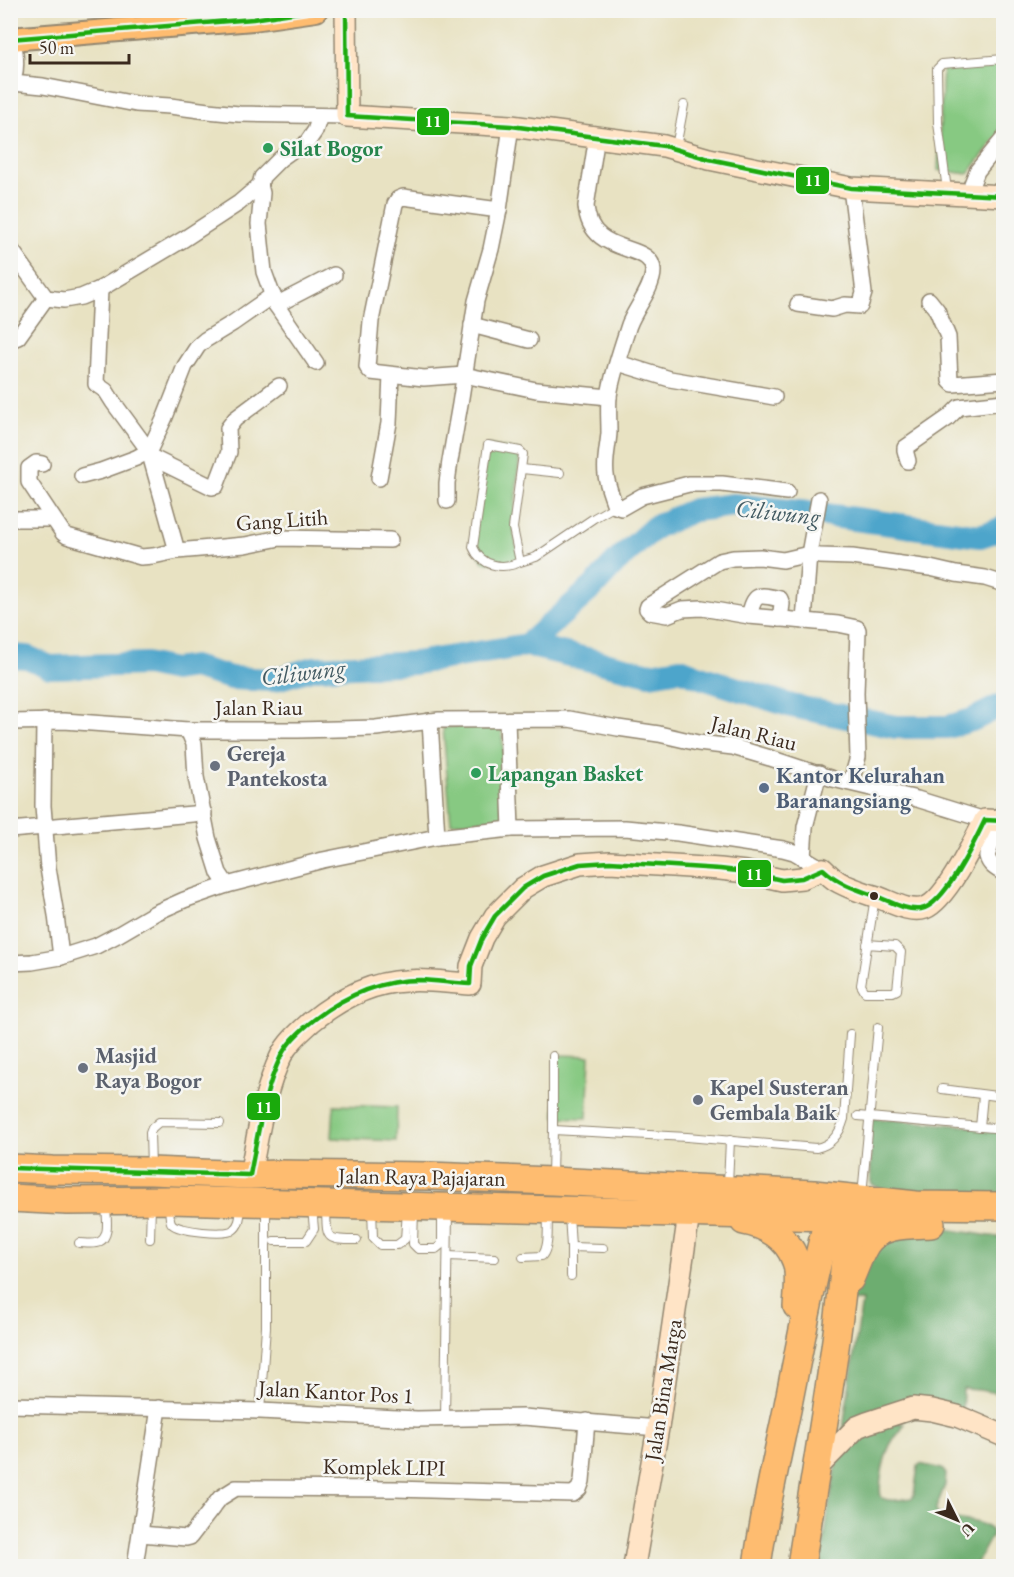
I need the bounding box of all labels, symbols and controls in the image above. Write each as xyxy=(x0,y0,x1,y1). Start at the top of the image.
scale bar xyxy=(30,27,129,65)
text: 50 m xyxy=(39,36,74,59)
line badge: 11 xyxy=(416,107,450,136)
text: 11 xyxy=(425,111,441,132)
place label: Silat Bogor xyxy=(280,134,383,163)
marker: Silat Bogor xyxy=(261,141,275,155)
line badge: 11 xyxy=(795,166,830,195)
text: 11 xyxy=(805,170,821,191)
water label: Ciliwung xyxy=(734,492,823,532)
street label: Gang Litih xyxy=(235,502,329,538)
water label: Ciliwung xyxy=(259,651,348,693)
street label: Jalan Riau xyxy=(213,693,303,722)
street label: Jalan Riau xyxy=(706,708,800,758)
place label: Gereja Pantekosta xyxy=(227,739,328,793)
marker: Gereja Pantekosta xyxy=(208,759,222,773)
place label: Lapangan Basket xyxy=(488,759,644,788)
place label: Kantor Kelurahan Baranangsiang xyxy=(776,761,946,815)
marker: Lapangan Basket xyxy=(469,766,483,780)
marker: Kantor Kelurahan Baranangsiang xyxy=(757,781,771,795)
line badge: 11 xyxy=(737,859,772,888)
text: 11 xyxy=(746,864,762,885)
unlabelled marker xyxy=(868,890,880,902)
place label: Masjid Raya Bogor xyxy=(95,1041,202,1095)
marker: Masjid Raya Bogor xyxy=(76,1061,90,1075)
place label: Kapel Susteran Gembala Baik xyxy=(710,1073,849,1127)
line badge: 11 xyxy=(246,1092,281,1121)
marker: Kapel Susteran Gembala Baik xyxy=(691,1093,705,1107)
text: 11 xyxy=(256,1097,272,1118)
street label: Jalan Raya Pajajaran xyxy=(336,1161,506,1193)
street label: Jalan Bina Marga xyxy=(637,1317,689,1465)
street label: Jalan Kantor Pos 1 xyxy=(256,1373,414,1411)
street label: Komplek LIPI xyxy=(322,1451,446,1483)
north arrow xyxy=(927,1490,987,1550)
text: U xyxy=(956,1518,979,1541)

